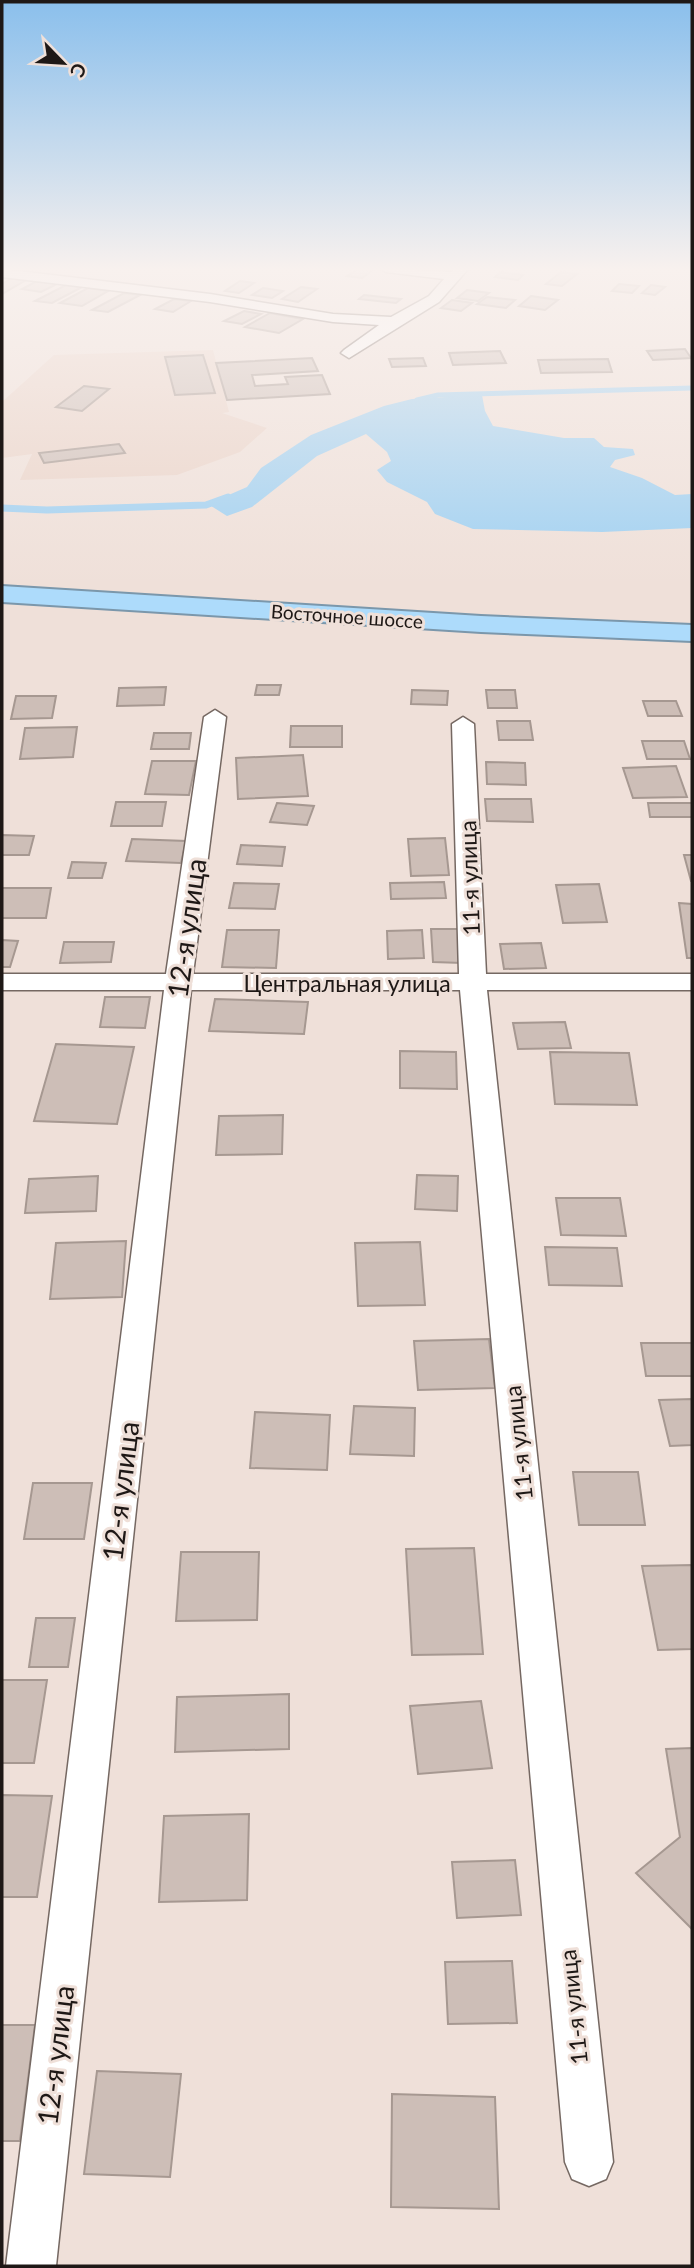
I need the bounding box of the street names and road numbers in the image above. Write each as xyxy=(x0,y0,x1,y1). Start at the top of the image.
street label: Восточное шоссе xyxy=(270,599,424,633)
street label: 11-я улица xyxy=(453,820,485,936)
street label: 12-я улица xyxy=(159,856,213,1000)
street label: Центральная улица xyxy=(243,969,451,997)
street label: 11-я улица xyxy=(498,1384,538,1502)
street label: 12-я улица xyxy=(95,1419,145,1563)
street label: 11-я улица xyxy=(553,1948,593,2066)
street label: 12-я улица xyxy=(30,1983,80,2127)

